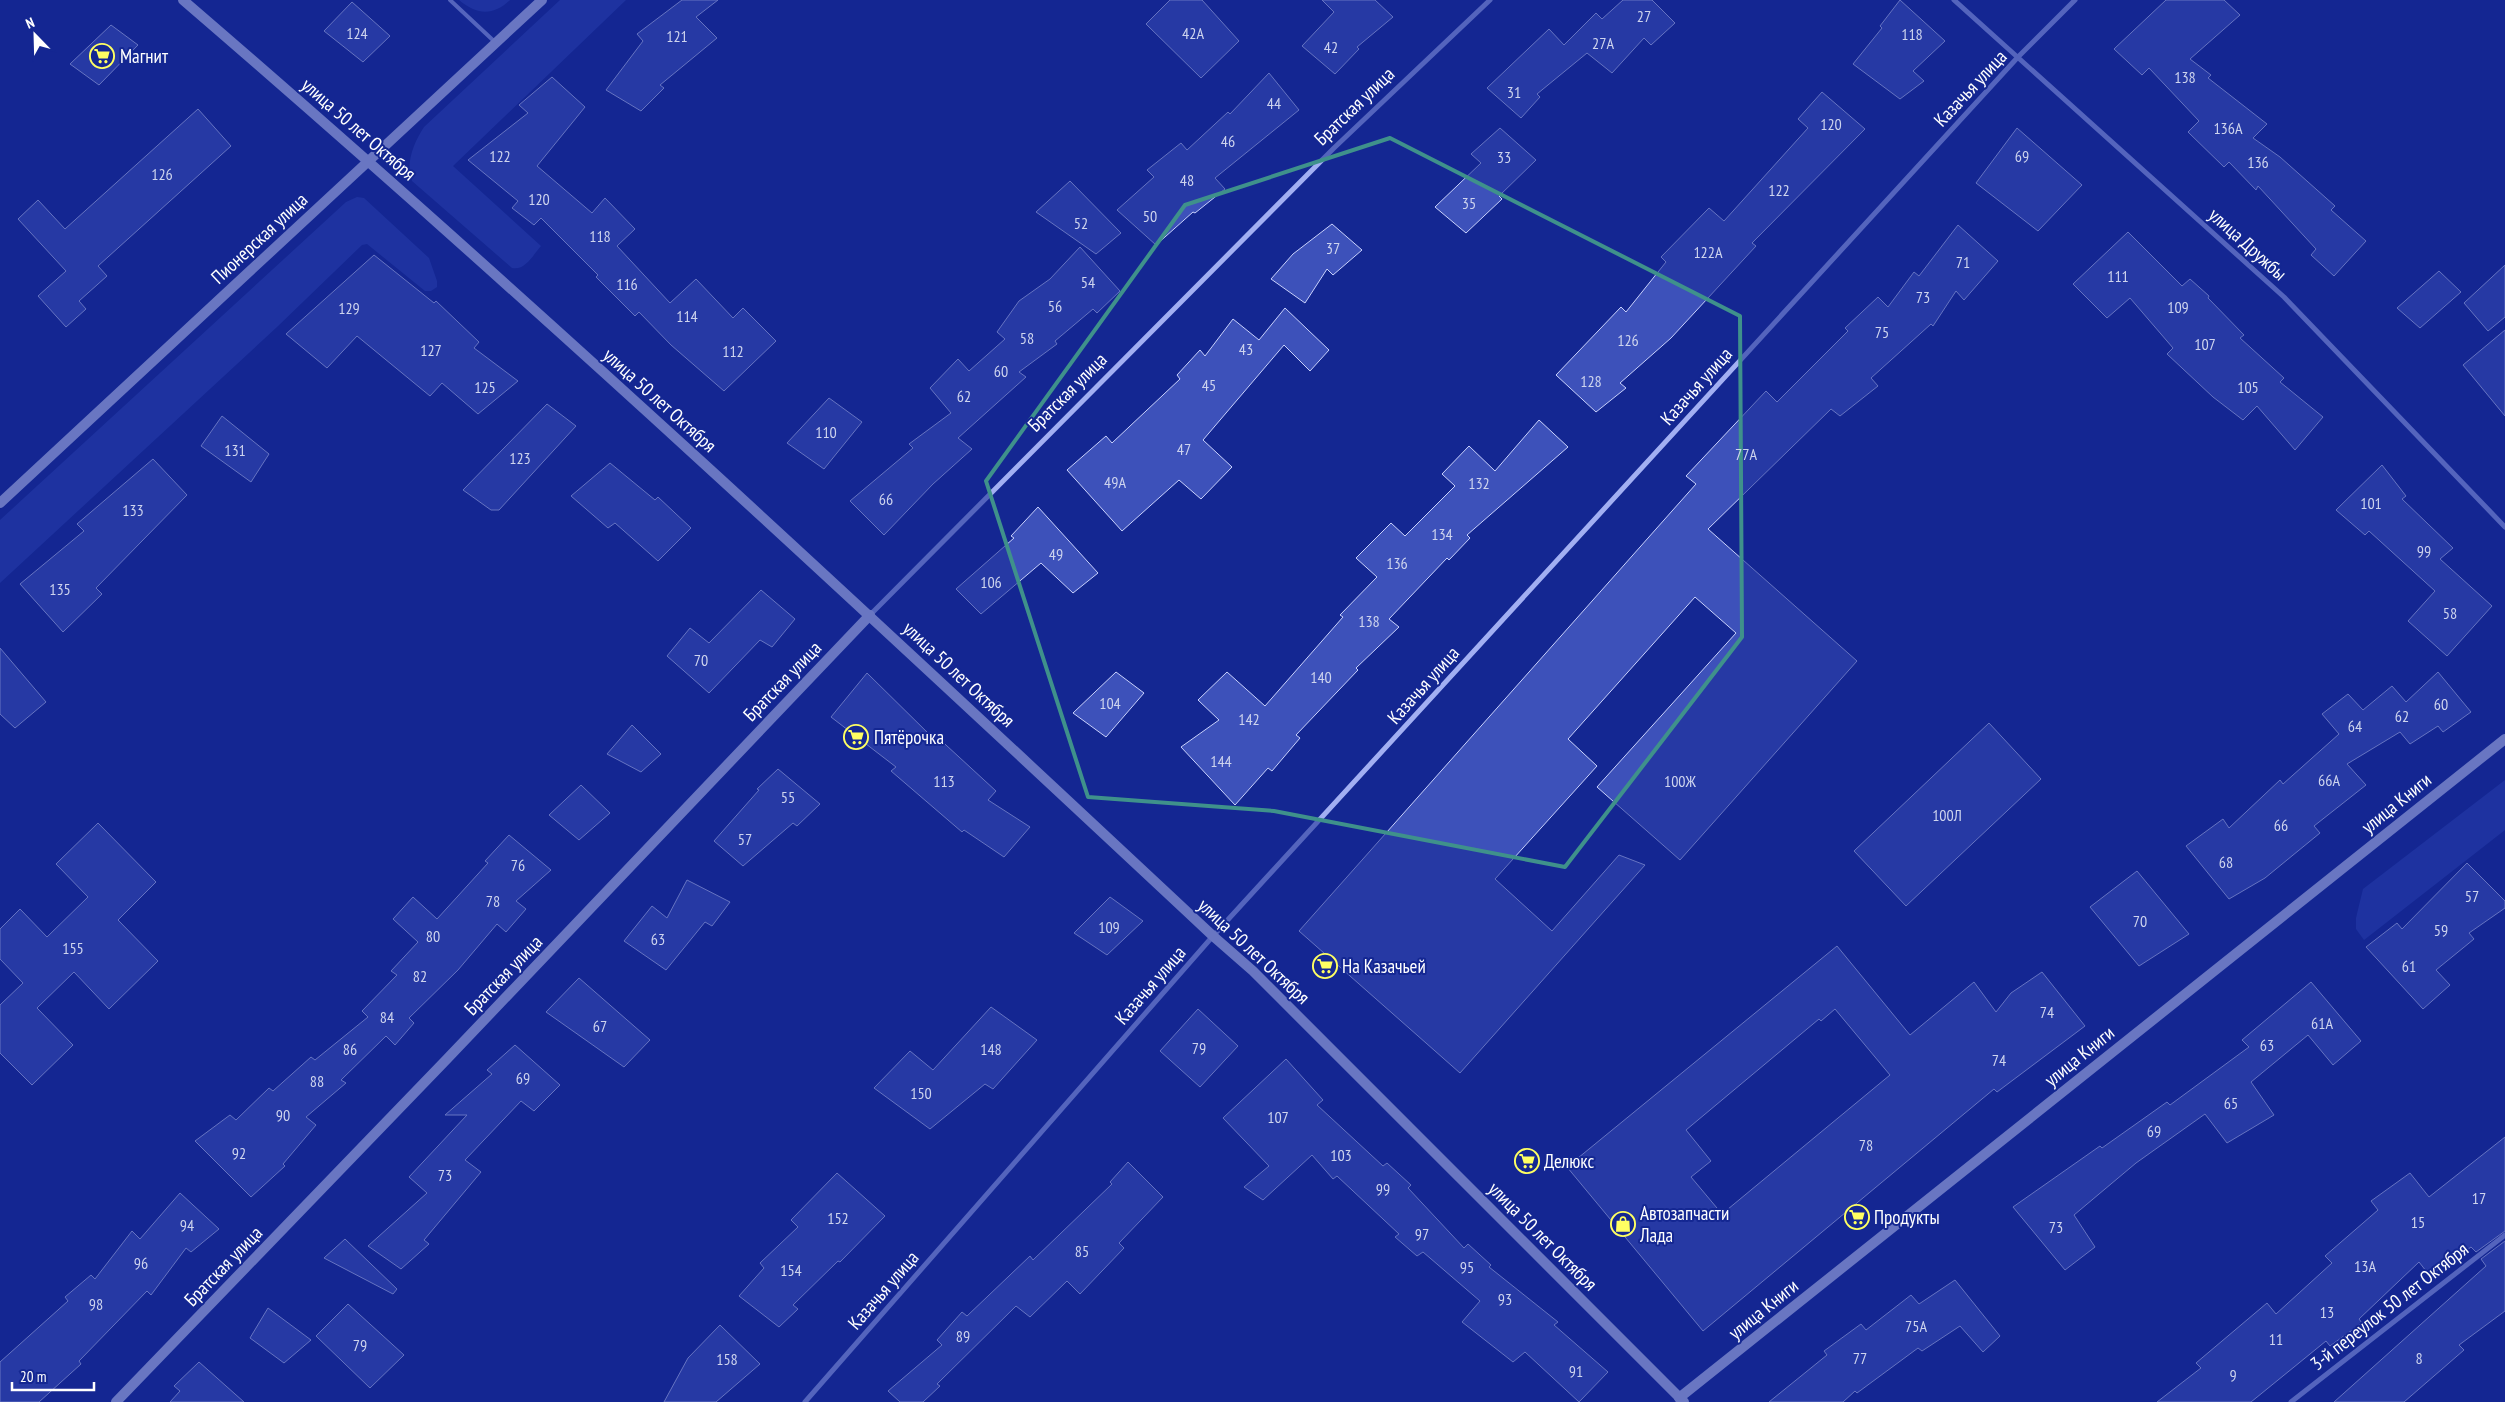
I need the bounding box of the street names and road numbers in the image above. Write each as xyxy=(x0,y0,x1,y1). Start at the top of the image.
street label: Казачья улица xyxy=(1928,45,2012,131)
street label: Братская улица xyxy=(1309,62,1399,150)
street label: улица 50 лет Октября xyxy=(297,73,421,185)
street label: Пионерская улица xyxy=(206,187,312,289)
street label: улица Дружбы xyxy=(2204,203,2292,285)
street label: Казачья улица xyxy=(1655,342,1737,430)
street label: улица 50 лет Октября xyxy=(598,343,722,457)
street label: Братская улица xyxy=(1022,347,1112,437)
street label: улица 50 лет Октября xyxy=(898,616,1020,732)
street label: Братская улица xyxy=(738,636,826,726)
street label: Казачья улица xyxy=(1382,641,1464,729)
street label: улица Книги xyxy=(2356,768,2436,838)
street label: улица 50 лет Октября xyxy=(1193,893,1315,1009)
street label: Братская улица xyxy=(459,930,547,1020)
street label: Казачья улица xyxy=(1109,941,1191,1029)
street label: улица Книги xyxy=(2039,1021,2119,1091)
street label: улица 50 лет Октября xyxy=(1483,1176,1603,1296)
street label: Братская улица xyxy=(179,1221,267,1311)
street label: 3-й переулок 50 лет Октября xyxy=(2305,1237,2473,1375)
street label: Казачья улица xyxy=(842,1246,924,1334)
street label: улица Книги xyxy=(1723,1274,1803,1344)

